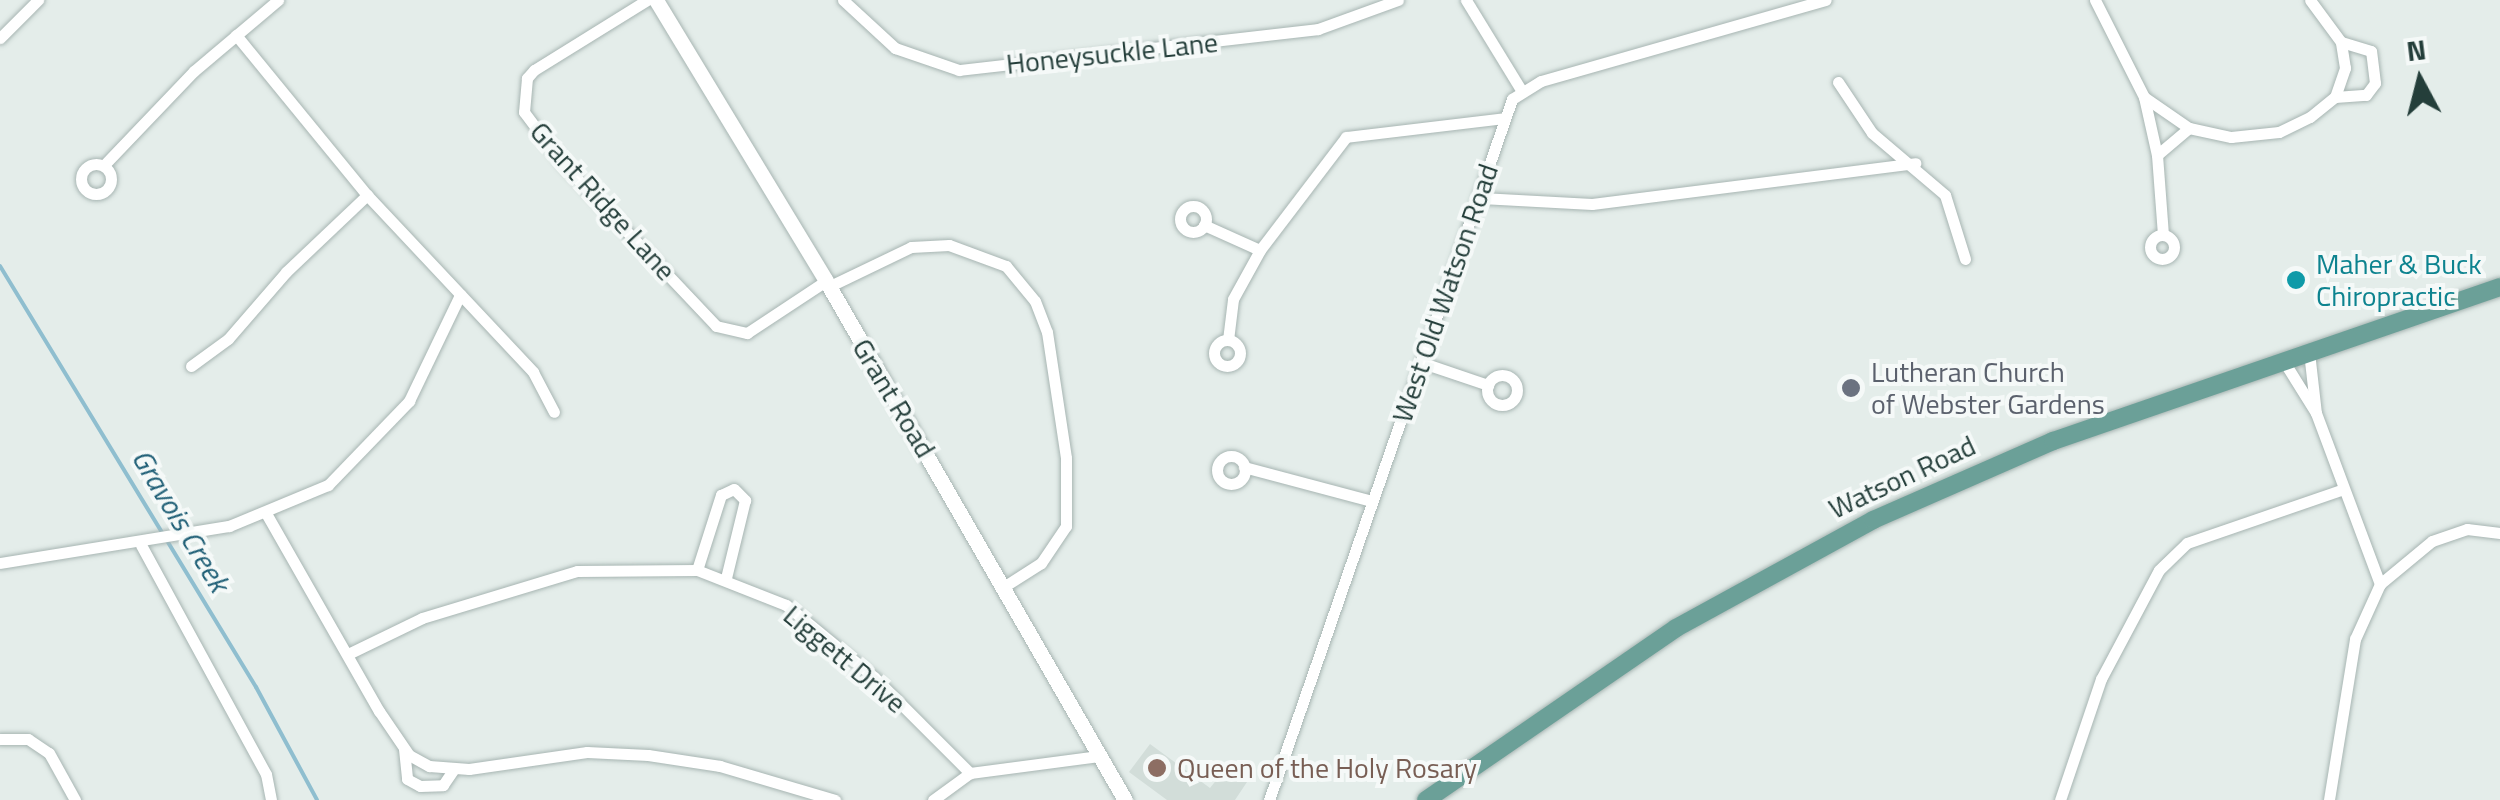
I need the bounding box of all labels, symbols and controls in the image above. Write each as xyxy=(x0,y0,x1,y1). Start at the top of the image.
street label: Honeysuckle Lane xyxy=(1004,25,1220,81)
text: N xyxy=(2404,27,2429,72)
north arrow xyxy=(2370,30,2470,130)
street label: Grant Ridge Lane xyxy=(523,115,683,287)
street label: West Old Watson Road xyxy=(1385,159,1505,427)
place label: Maher & Buck Chiropractic xyxy=(2316,247,2482,313)
marker: Maher & Buck Chiropractic xyxy=(2285,269,2307,291)
street label: Grant Road xyxy=(845,333,943,463)
place label: Lutheran Church of Webster Gardens xyxy=(1871,355,2105,421)
marker: Lutheran Church of Webster Gardens xyxy=(1840,377,1862,399)
street label: Watson Road xyxy=(1823,428,1981,526)
water label: Gravois Creek xyxy=(124,442,238,598)
street label: Liggett Drive xyxy=(777,598,913,720)
place label: Queen of the Holy Rosary xyxy=(1177,751,1477,785)
marker: Queen of the Holy Rosary xyxy=(1146,757,1168,779)

